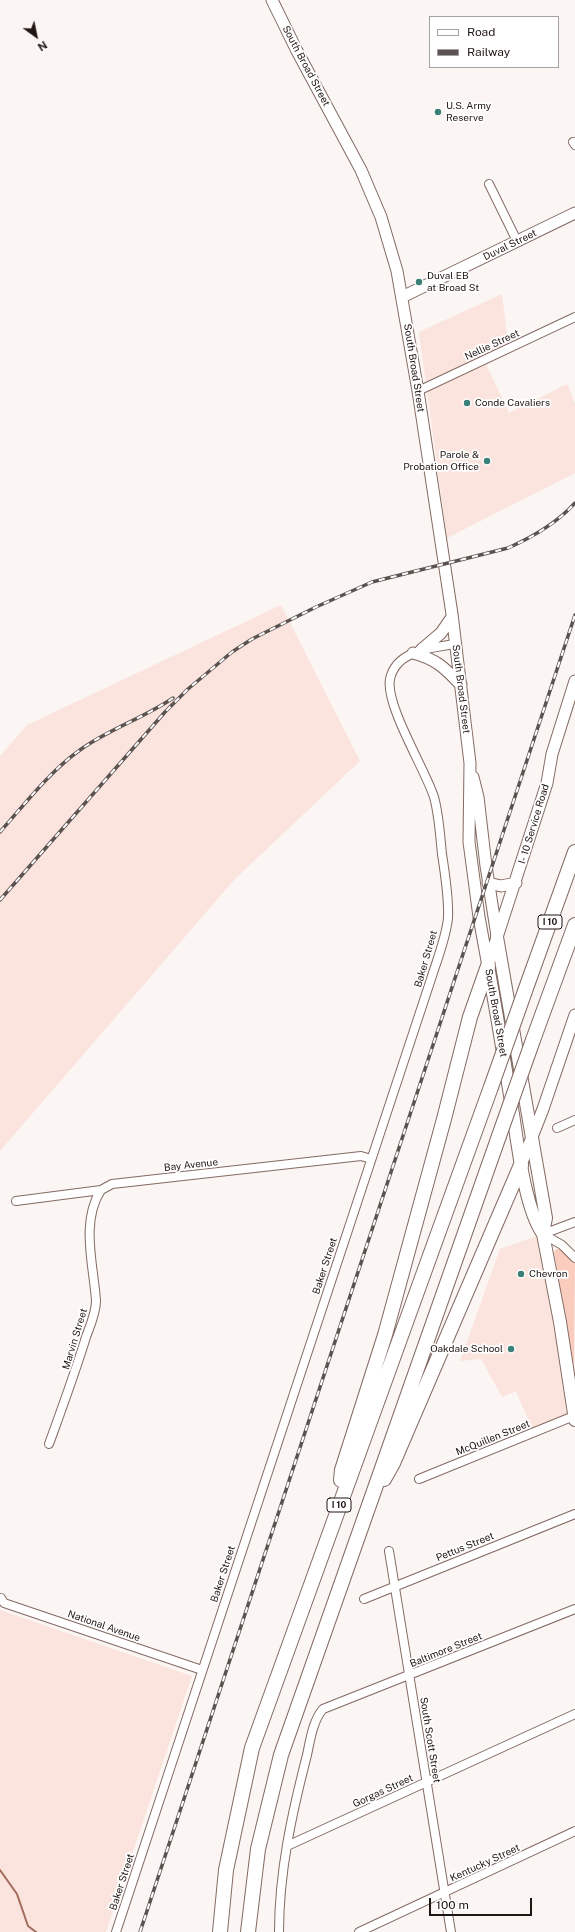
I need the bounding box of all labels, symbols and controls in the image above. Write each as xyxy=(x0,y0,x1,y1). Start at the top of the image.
north arrow xyxy=(16,16,56,56)
legend xyxy=(429,16,559,68)
street label: South Broad Street xyxy=(280,24,332,108)
text: Road xyxy=(467,25,495,39)
text: N xyxy=(36,39,49,53)
text: Railway xyxy=(467,45,510,59)
place label: U.S. Army Reserve xyxy=(446,100,491,124)
marker: U.S. Army Reserve xyxy=(433,107,443,117)
street label: Duval Street xyxy=(481,227,539,263)
place label: Duval EB at Broad St xyxy=(427,270,479,294)
marker: Duval EB at Broad St xyxy=(414,277,424,287)
street label: South Broad Street xyxy=(401,323,427,413)
street label: Nellie Street xyxy=(463,327,521,363)
place label: Conde Cavaliers xyxy=(475,397,550,409)
marker: Conde Cavaliers xyxy=(462,398,472,408)
place label: Parole & Probation Office xyxy=(403,449,479,472)
marker: Parole & Probation Office xyxy=(482,456,492,466)
street label: South Broad Street xyxy=(450,644,472,734)
street label: I- 10 Service Road xyxy=(516,783,552,865)
road number: I 10 xyxy=(538,915,562,929)
street label: Baker Street xyxy=(412,929,440,989)
street label: South Broad Street xyxy=(482,968,510,1058)
street label: Bay Avenue xyxy=(163,1156,219,1174)
street label: Baker Street xyxy=(310,1236,340,1296)
place label: Chevron xyxy=(529,1268,568,1280)
marker: Chevron xyxy=(516,1269,526,1279)
street label: Marvin Street xyxy=(60,1307,90,1371)
place label: Oakdale School xyxy=(430,1343,503,1355)
marker: Oakdale School xyxy=(506,1344,516,1354)
street label: McQuillen Street xyxy=(454,1418,532,1458)
road number: I 10 xyxy=(327,1498,351,1512)
street label: Pettus Street xyxy=(434,1530,496,1564)
street label: Baker Street xyxy=(208,1544,238,1604)
street label: National Avenue xyxy=(66,1608,142,1644)
street label: Baltimore Street xyxy=(408,1630,484,1670)
street label: South Scott Street xyxy=(417,1696,443,1784)
street label: Gorgas Street xyxy=(351,1772,415,1810)
street label: Kentucky Street xyxy=(448,1842,522,1884)
street label: Baker Street xyxy=(107,1852,137,1912)
scale bar xyxy=(431,1890,534,1916)
text: 100 m xyxy=(436,1898,469,1912)

